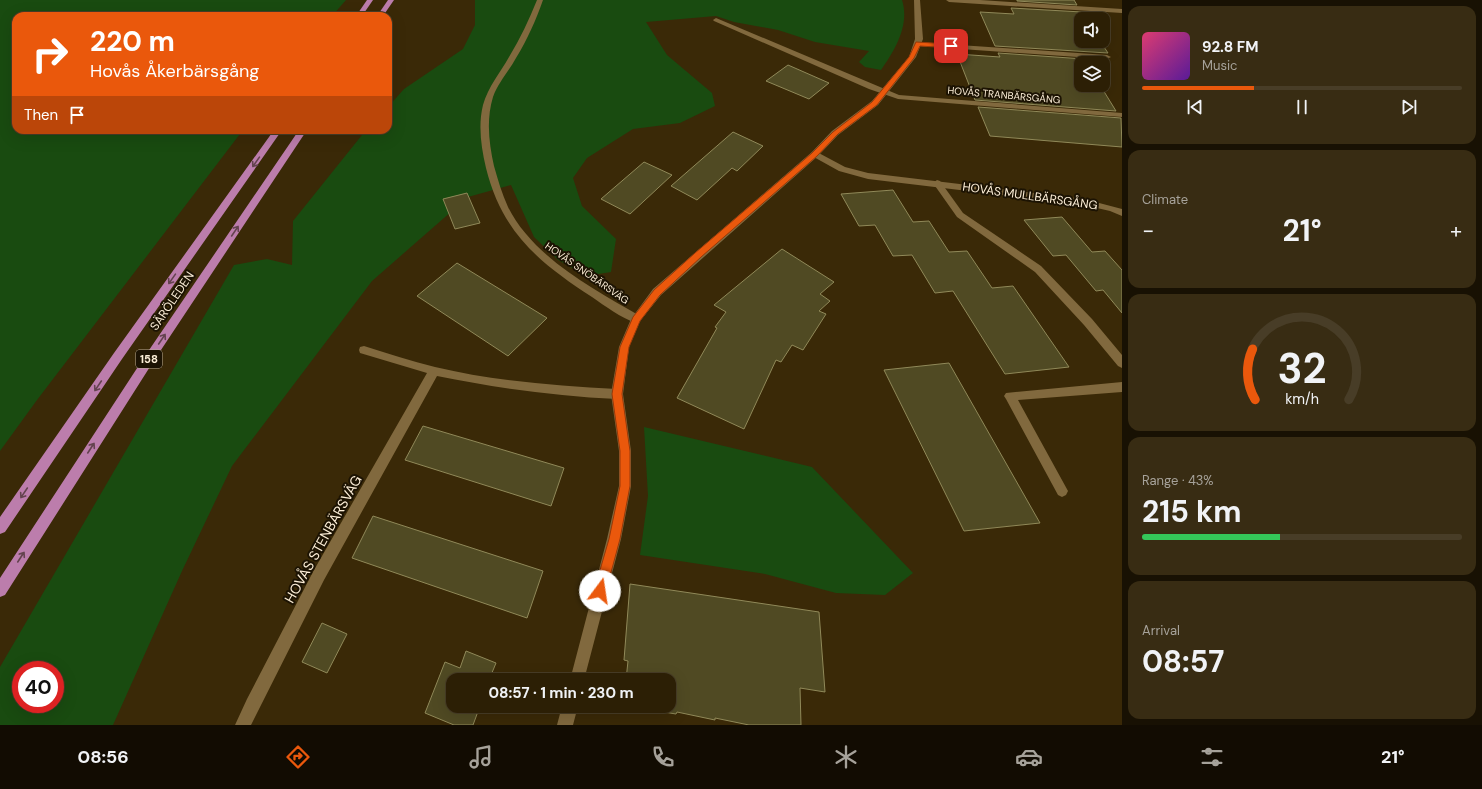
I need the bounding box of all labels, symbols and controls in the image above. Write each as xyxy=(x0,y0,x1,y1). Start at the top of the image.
map controls xyxy=(1074,12,1110,92)
button: sound xyxy=(1074,12,1110,48)
text: 220 m xyxy=(90,23,175,60)
icon: right xyxy=(24,28,76,80)
pin xyxy=(934,29,968,63)
icon: arrive xyxy=(940,35,962,57)
text: 92.8 FM xyxy=(1202,37,1259,57)
button: layers xyxy=(1074,56,1110,92)
text: Music xyxy=(1202,57,1237,74)
text: Hovås Åkerbärsgång xyxy=(90,59,259,83)
street label: HOVÅS TRANBÄRSGÅNG xyxy=(947,84,1061,106)
icon: previous xyxy=(1184,96,1206,118)
icon: pause xyxy=(1291,96,1313,118)
icon: next xyxy=(1398,96,1420,118)
icon: arrive xyxy=(66,104,88,126)
text: Then xyxy=(24,105,58,125)
one-way arrow xyxy=(252,156,260,167)
street label: HOVÅS MULLBÄRSGÅNG xyxy=(961,179,1099,213)
text: Climate xyxy=(1142,191,1188,208)
text: 21° xyxy=(1282,211,1322,250)
text: − xyxy=(1142,216,1154,245)
text: + xyxy=(1450,216,1462,245)
one-way arrow xyxy=(231,226,239,237)
street label: HOVÅS SNÖBÄRSVÄG xyxy=(543,239,631,307)
street label: SÄRÖLEDEN xyxy=(146,268,198,334)
one-way arrow xyxy=(168,274,176,285)
one-way arrow xyxy=(158,334,166,345)
text: 32 xyxy=(1277,342,1327,396)
road number: 158 xyxy=(136,350,162,368)
one-way arrow xyxy=(94,380,102,391)
text: km/h xyxy=(1285,390,1319,408)
one-way arrow xyxy=(88,442,96,454)
street label: HOVÅS STENBÄRSVÄG xyxy=(280,472,366,606)
text: Range · 43% xyxy=(1142,472,1214,489)
one-way arrow xyxy=(20,487,28,498)
text: 215 km xyxy=(1142,492,1242,531)
one-way arrow xyxy=(17,552,25,563)
position arrow xyxy=(579,570,621,612)
text: Arrival xyxy=(1142,622,1180,639)
text: 08:57 xyxy=(1142,642,1224,681)
speed limit sign: 40 xyxy=(12,661,64,713)
text: 08:57 · 1 min · 230 m xyxy=(488,683,634,703)
icon: directions xyxy=(284,743,312,771)
icon: music xyxy=(467,743,495,771)
icon: phone xyxy=(649,743,677,771)
icon: climate xyxy=(832,743,860,771)
icon: car xyxy=(1015,743,1043,771)
icon: filters xyxy=(1198,743,1226,771)
text: 08:56 xyxy=(77,745,129,769)
text: 21° xyxy=(1381,745,1405,769)

